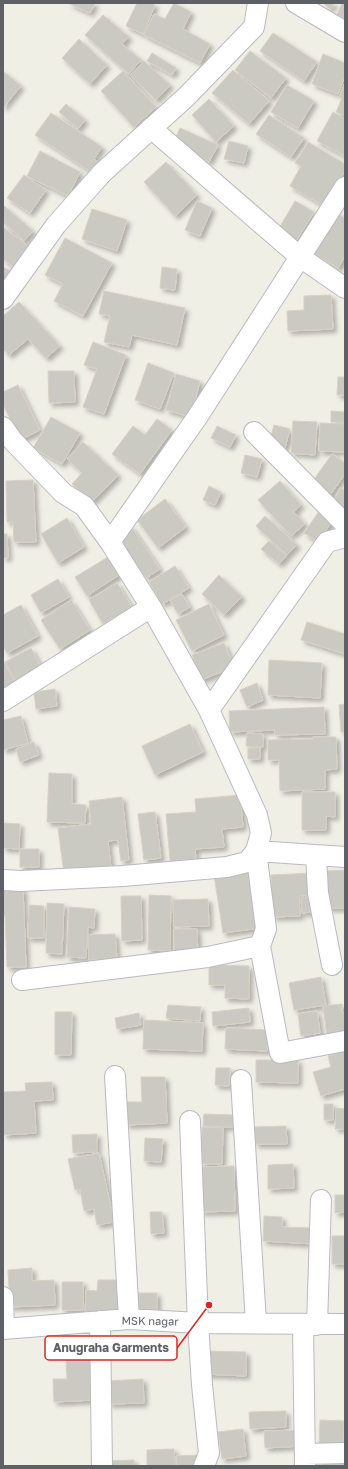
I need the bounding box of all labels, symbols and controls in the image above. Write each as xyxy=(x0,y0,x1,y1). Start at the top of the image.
street label: MSK nagar xyxy=(121,1314,179,1328)
callout: Anugraha Garments xyxy=(45,1336,177,1360)
text: Anugraha Garments xyxy=(53,1340,169,1355)

